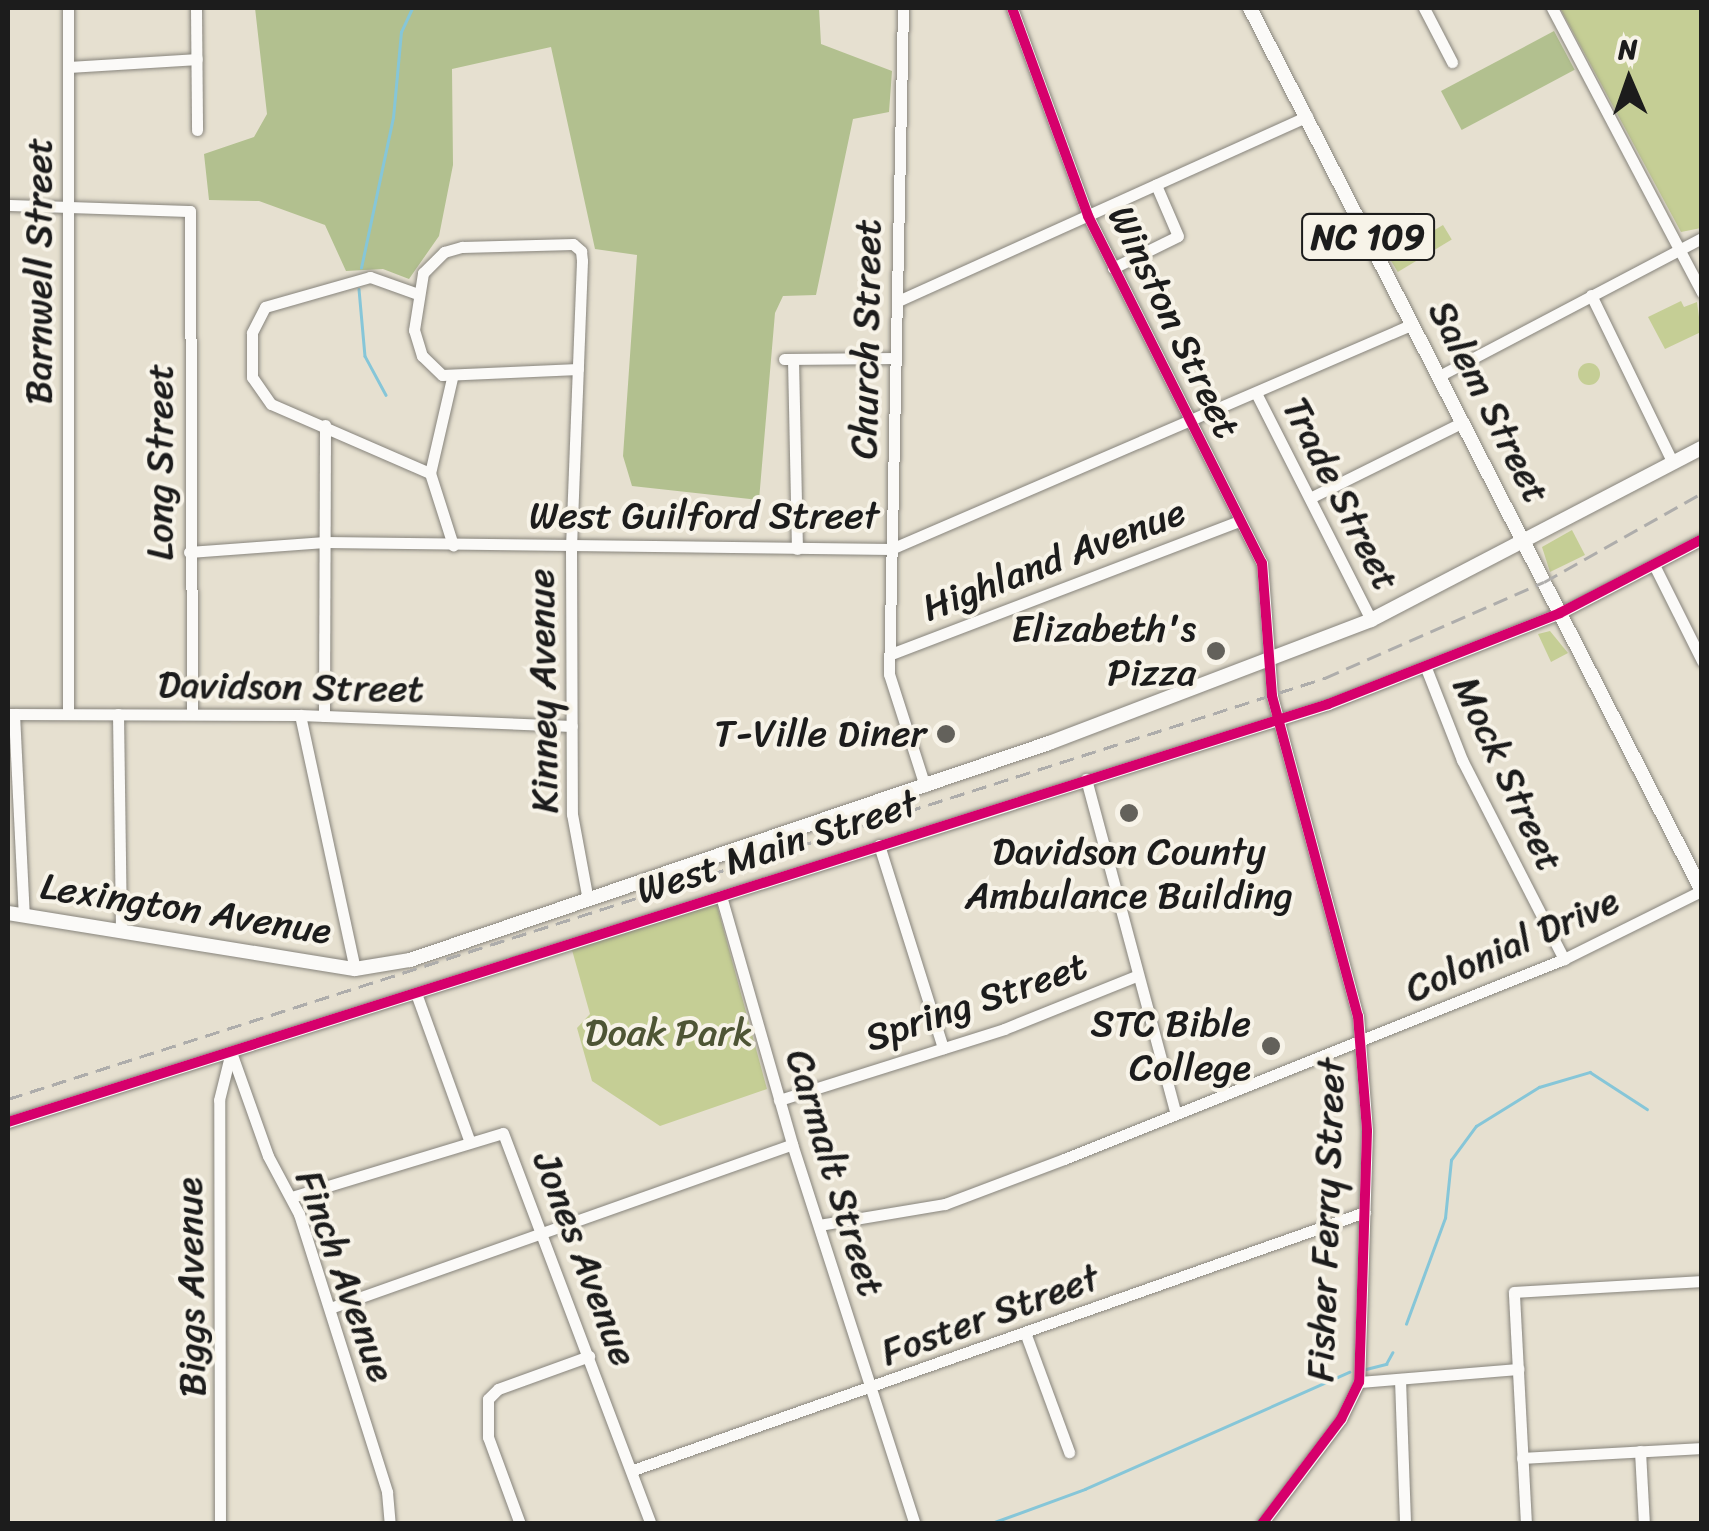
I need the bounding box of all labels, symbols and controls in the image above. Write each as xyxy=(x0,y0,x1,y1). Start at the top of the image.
text: N xyxy=(1617,25,1638,74)
north arrow xyxy=(1579,30,1679,130)
street label: Barnwell Street xyxy=(16,138,62,404)
street label: Winston Street xyxy=(1098,198,1250,446)
road number: NC 109 xyxy=(1300,207,1436,267)
street label: Church Street xyxy=(841,219,891,459)
street label: Salem Street xyxy=(1418,292,1560,512)
street label: Long Street xyxy=(137,364,183,560)
street label: Trade Street xyxy=(1273,389,1409,599)
street label: Highland Avenue xyxy=(916,489,1192,631)
street label: West Guilford Street xyxy=(529,493,879,539)
street label: Kinney Avenue xyxy=(518,568,568,814)
place label: Elizabeth's Pizza xyxy=(1012,606,1196,696)
marker: Elizabeth's Pizza xyxy=(1205,640,1227,662)
street label: Davidson Street xyxy=(158,662,424,712)
street label: Mock Street xyxy=(1443,669,1573,879)
place label: T-Ville Diner xyxy=(714,711,926,757)
marker: T-Ville Diner xyxy=(935,723,957,745)
street label: West Main Street xyxy=(630,780,924,914)
marker: Davidson County Ambulance Building xyxy=(1118,802,1140,824)
place label: Davidson County Ambulance Building xyxy=(965,829,1293,918)
street label: Lexington Avenue xyxy=(37,864,335,954)
street label: Colonial Drive xyxy=(1398,877,1626,1013)
street label: Spring Street xyxy=(860,943,1092,1061)
place label: STC Bible College xyxy=(1091,1001,1251,1090)
park label: Doak Park xyxy=(584,1010,754,1056)
marker: STC Bible College xyxy=(1260,1035,1282,1057)
street label: Carmalt Street xyxy=(776,1045,894,1301)
street label: Fisher Ferry Street xyxy=(1298,1057,1354,1383)
street label: Jones Avenue xyxy=(523,1145,647,1373)
street label: Finch Avenue xyxy=(286,1164,404,1388)
street label: Biggs Avenue xyxy=(166,1177,216,1397)
street label: Foster Street xyxy=(874,1254,1106,1376)

